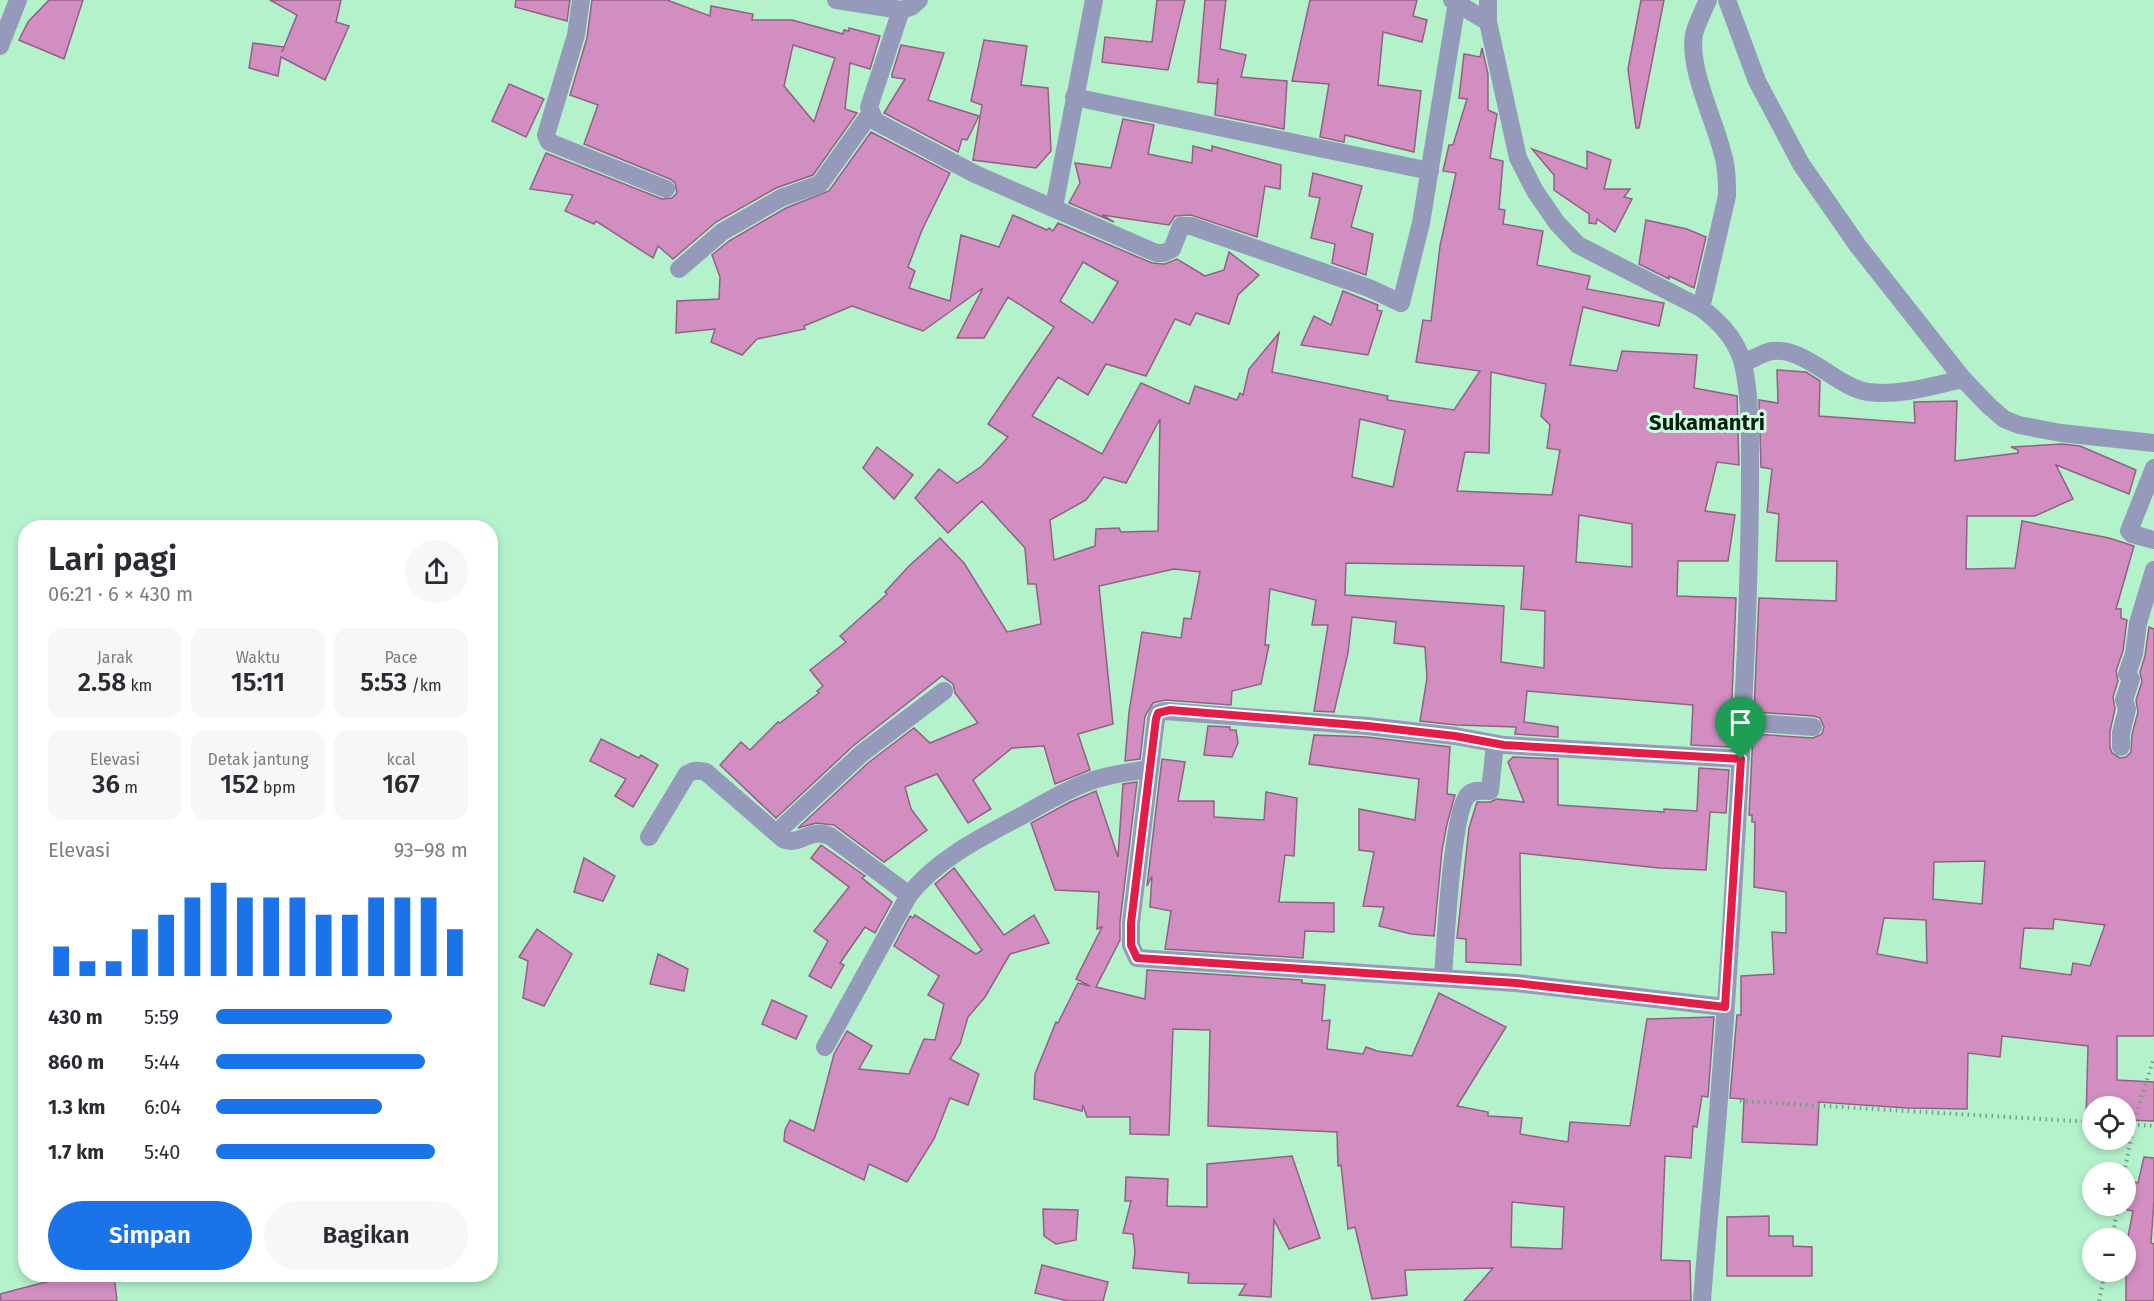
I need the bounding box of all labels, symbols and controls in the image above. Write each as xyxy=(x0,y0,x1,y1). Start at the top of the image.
district label: Sukamantri xyxy=(1649,409,1765,436)
text: Lari pagi xyxy=(48,539,177,579)
button: share xyxy=(405,540,468,603)
text: 06:21 · 6 × 430 m xyxy=(48,582,193,606)
text: Jarak xyxy=(97,648,133,667)
text: Waktu xyxy=(236,648,280,667)
text: Pace xyxy=(384,648,418,667)
text: 2.58 xyxy=(78,667,126,698)
text: 15:11 xyxy=(231,667,285,698)
text: 5:53 xyxy=(360,667,407,698)
text: km xyxy=(126,676,152,695)
text: /km xyxy=(407,676,442,695)
pin xyxy=(1715,697,1766,759)
icon: arrive xyxy=(1724,706,1757,739)
text: Elevasi xyxy=(90,750,140,769)
text: Detak jantung xyxy=(207,750,309,769)
text: kcal xyxy=(387,750,415,769)
text: 36 xyxy=(92,769,120,800)
text: 152 xyxy=(220,769,259,800)
text: 167 xyxy=(382,769,420,800)
text: m xyxy=(120,778,138,797)
text: bpm xyxy=(259,778,296,797)
text: Elevasi xyxy=(48,838,110,862)
text: 93–98 m xyxy=(394,838,468,862)
text: 430 m xyxy=(48,1005,103,1029)
text: 5:59 xyxy=(144,1005,179,1029)
text: 860 m xyxy=(48,1050,104,1074)
text: 5:44 xyxy=(144,1050,180,1074)
text: 1.3 km xyxy=(48,1095,105,1119)
text: 6:04 xyxy=(144,1095,181,1119)
map controls xyxy=(2082,1096,2136,1282)
button: locate xyxy=(2082,1096,2136,1150)
text: 1.7 km xyxy=(48,1140,104,1164)
text: 5:40 xyxy=(144,1140,181,1164)
button: + xyxy=(2082,1162,2136,1216)
button: Simpan xyxy=(48,1201,252,1270)
button: Bagikan xyxy=(264,1201,468,1270)
button: − xyxy=(2082,1228,2136,1282)

